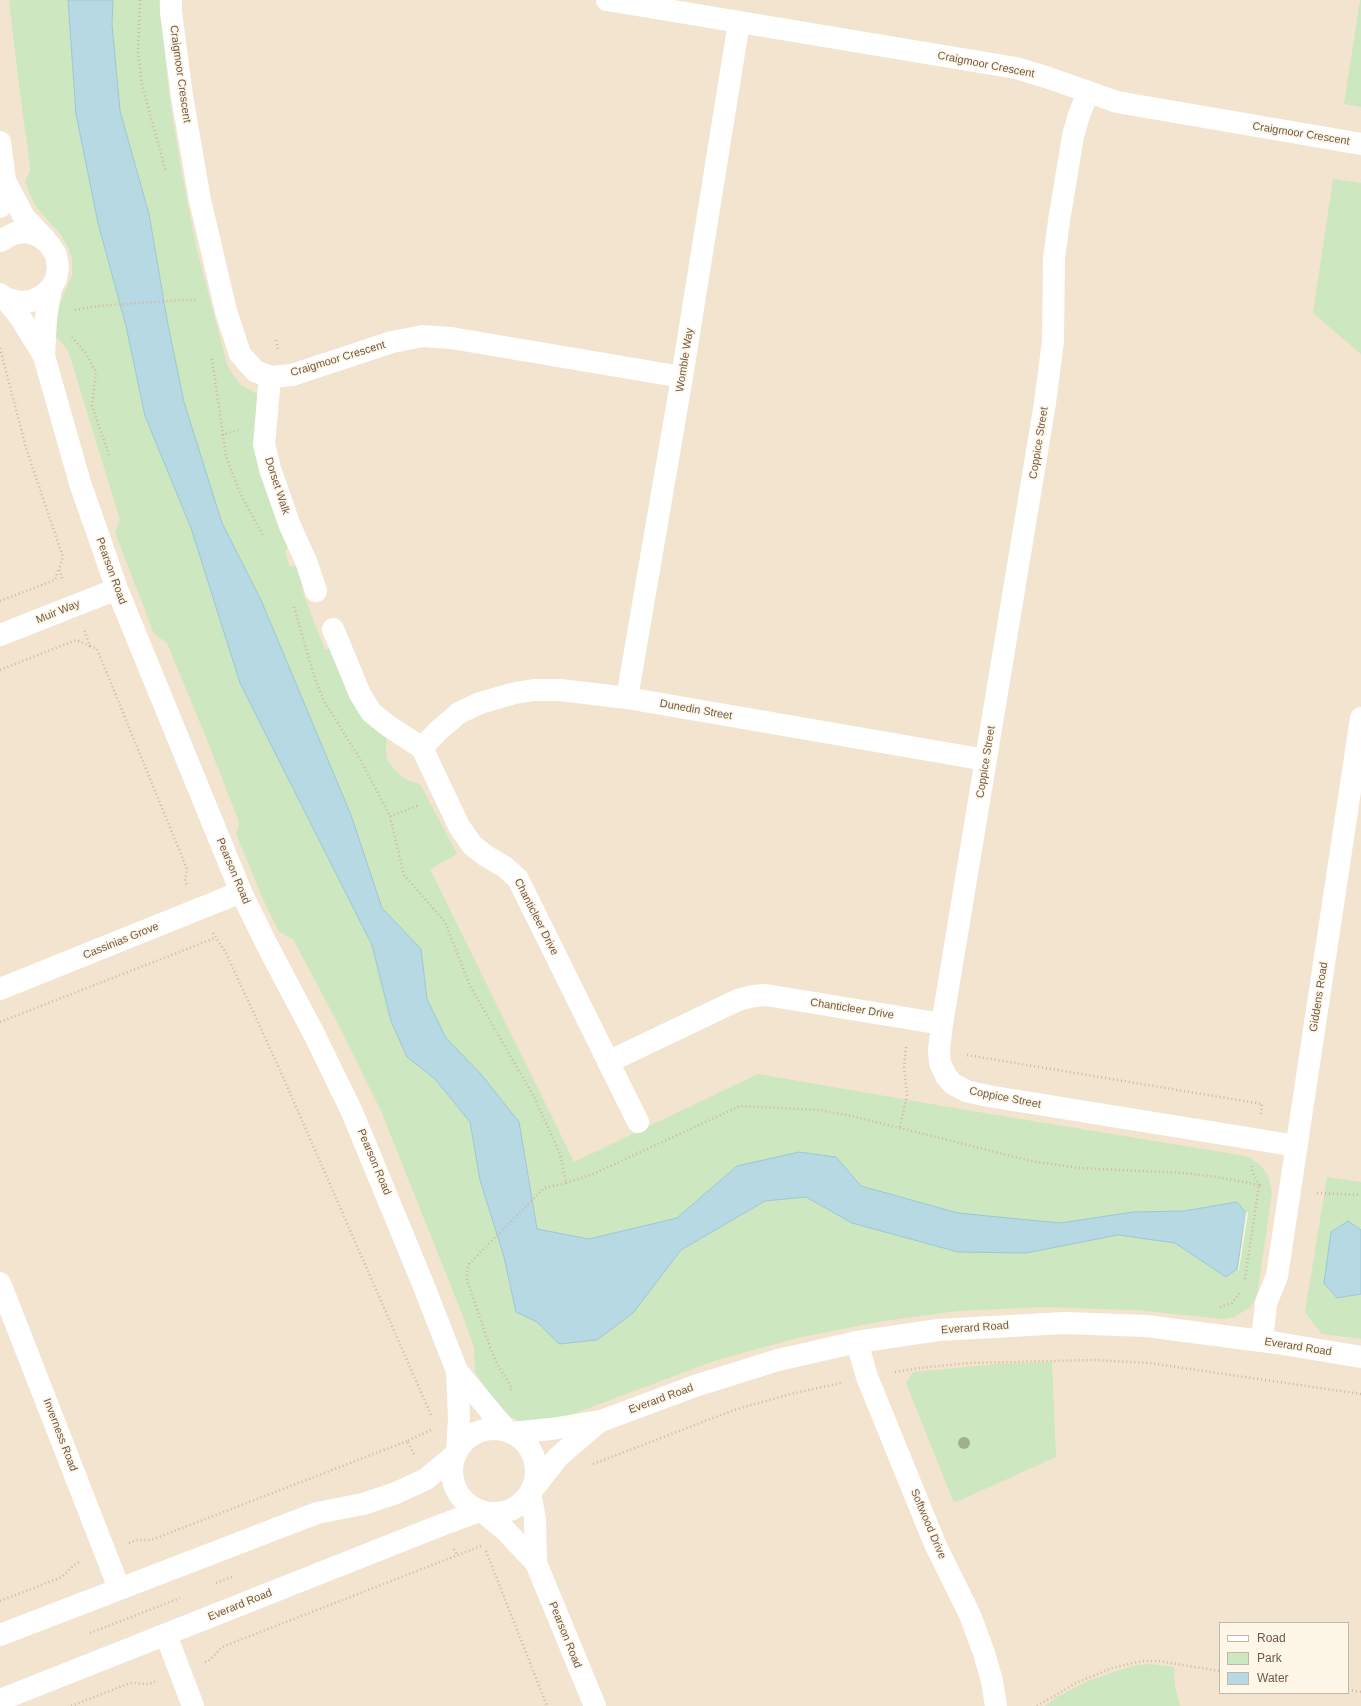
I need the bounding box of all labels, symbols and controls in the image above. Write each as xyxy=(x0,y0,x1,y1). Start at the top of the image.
street label: Craigmoor Crescent xyxy=(167,24,193,124)
street label: Craigmoor Crescent xyxy=(936,49,1036,81)
street label: Craigmoor Crescent xyxy=(1251,120,1351,148)
street label: Womble Way xyxy=(673,327,697,393)
street label: Craigmoor Crescent xyxy=(289,338,387,380)
street label: Coppice Street xyxy=(1027,406,1051,480)
street label: Dorset Walk xyxy=(262,456,292,516)
street label: Pearson Road xyxy=(93,536,129,606)
street label: Muir Way xyxy=(34,597,82,627)
street label: Dunedin Street xyxy=(659,697,733,723)
street label: Coppice Street xyxy=(974,725,998,799)
street label: Pearson Road xyxy=(213,836,253,906)
street label: Chanticleer Drive xyxy=(511,876,561,958)
street label: Cassinias Grove xyxy=(81,920,161,962)
street label: Giddens Road xyxy=(1307,961,1331,1033)
street label: Chanticleer Drive xyxy=(809,996,895,1022)
street label: Coppice Street xyxy=(968,1085,1042,1111)
street label: Pearson Road xyxy=(354,1127,394,1197)
street label: Everard Road xyxy=(941,1319,1009,1337)
street label: Everard Road xyxy=(1263,1335,1333,1359)
street label: Everard Road xyxy=(627,1381,695,1417)
street label: Inverness Road xyxy=(40,1397,80,1473)
street label: Softwood Drive xyxy=(907,1487,949,1561)
street label: Everard Road xyxy=(206,1586,274,1624)
street label: Pearson Road xyxy=(546,1600,584,1670)
legend xyxy=(1219,1622,1349,1694)
text: Road xyxy=(1257,1631,1286,1645)
text: Park xyxy=(1257,1651,1282,1665)
text: Water xyxy=(1257,1671,1289,1685)

